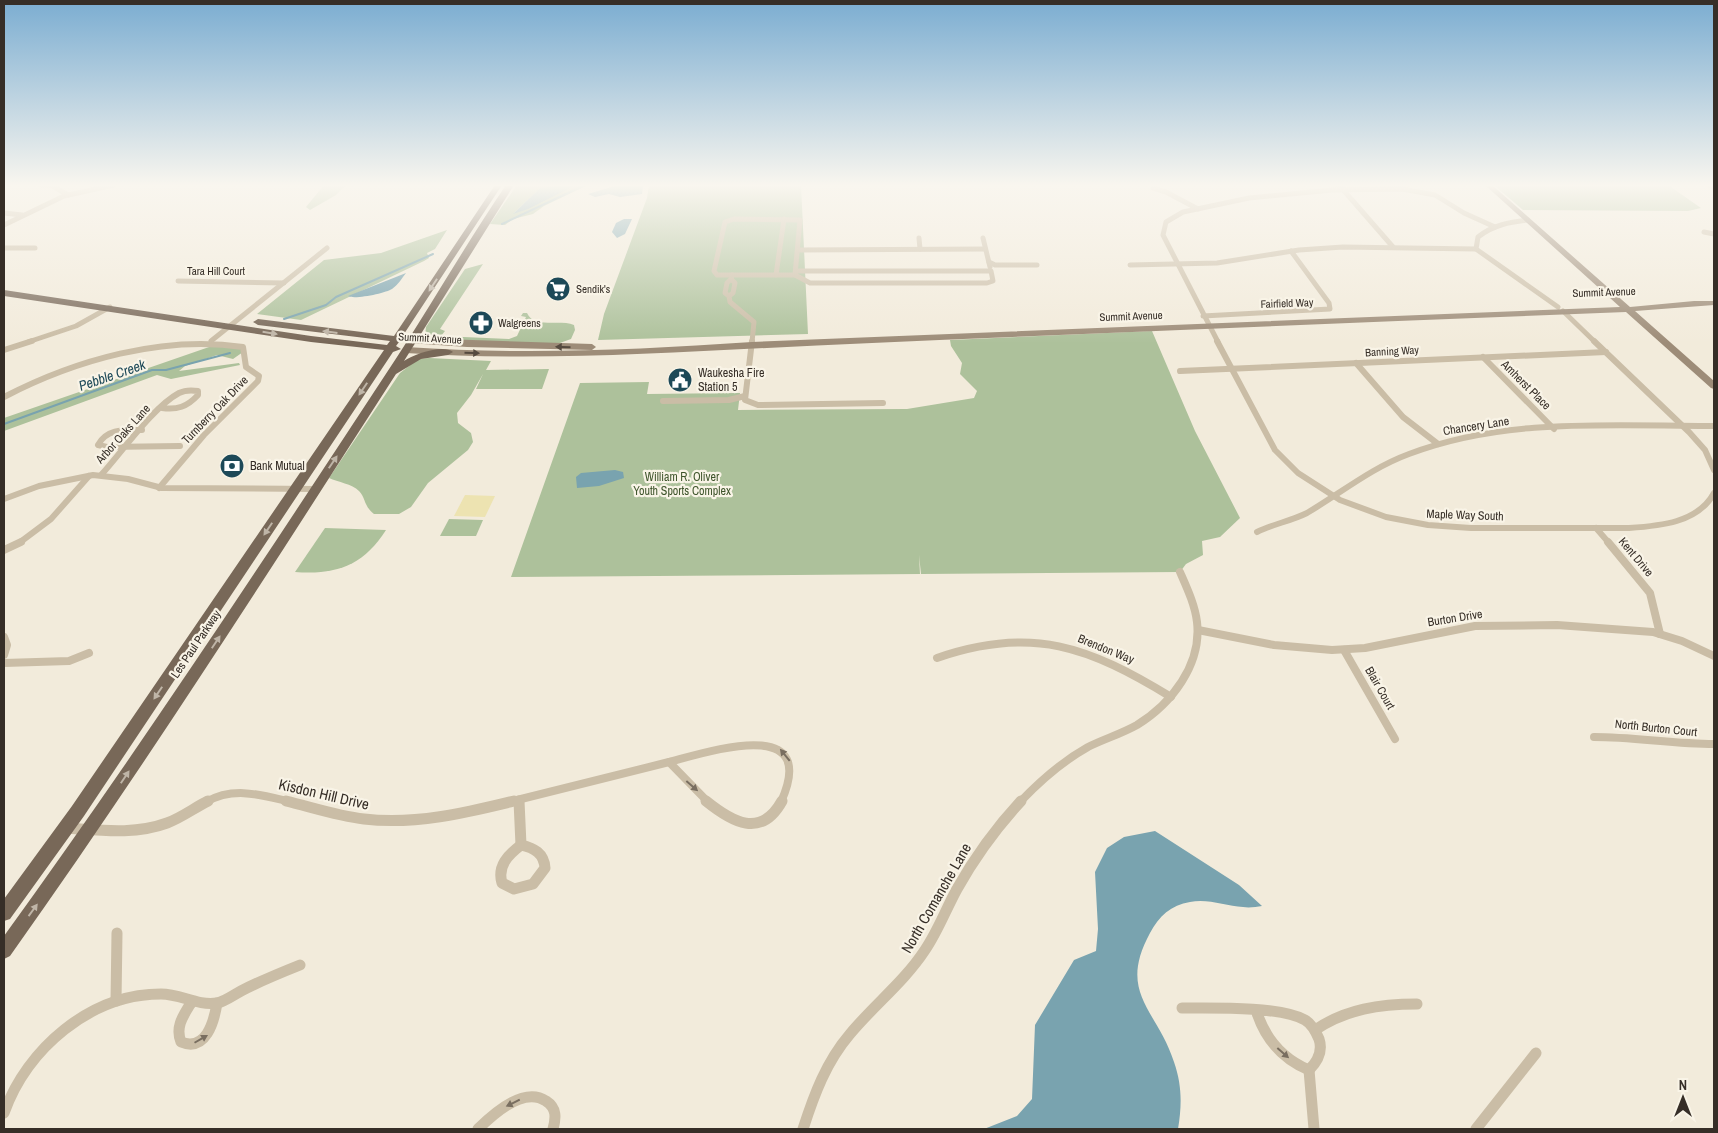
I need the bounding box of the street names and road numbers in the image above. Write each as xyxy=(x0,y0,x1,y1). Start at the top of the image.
street label: Tara Hill Court xyxy=(187,264,245,278)
street label: Summit Avenue xyxy=(1572,284,1636,300)
street label: Fairfield Way xyxy=(1260,295,1314,311)
street label: Summit Avenue xyxy=(1099,308,1163,324)
street label: Summit Avenue xyxy=(398,329,462,347)
street label: Banning Way xyxy=(1365,343,1420,359)
street label: Amherst Place xyxy=(1497,356,1554,413)
street label: Turnberry Oak Drive xyxy=(178,372,252,448)
street label: Arbor Oaks Lane xyxy=(91,401,154,468)
street label: Chancery Lane xyxy=(1442,413,1510,439)
street label: Maple Way South xyxy=(1426,506,1504,524)
street label: Kent Drive xyxy=(1615,534,1657,580)
street label: Burton Drive xyxy=(1426,606,1484,630)
street label: Les Paul Parkway xyxy=(167,607,225,681)
street label: Brendon Way xyxy=(1076,630,1137,668)
street label: Blair Court xyxy=(1361,664,1399,713)
street label: North Burton Court xyxy=(1614,716,1698,740)
street label: Kisdon Hill Drive xyxy=(277,773,371,815)
street label: North Comanche Lane xyxy=(896,839,976,957)

